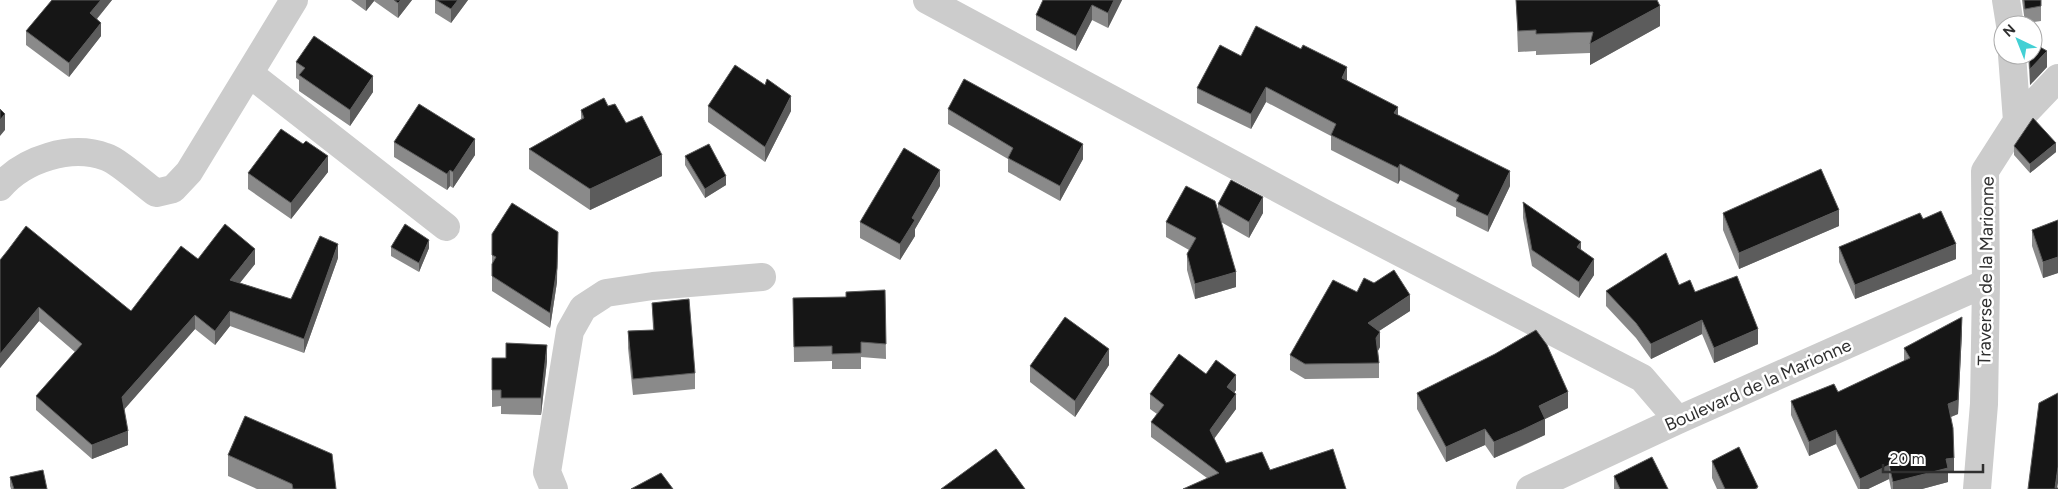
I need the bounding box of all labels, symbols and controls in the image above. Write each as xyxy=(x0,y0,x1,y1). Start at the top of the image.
north arrow xyxy=(1993,15,2043,65)
text: N xyxy=(2000,21,2019,41)
street label: Traverse de la Marionne xyxy=(1973,176,1999,366)
street label: Boulevard de la Marionne xyxy=(1661,334,1855,436)
scale bar xyxy=(1883,442,1983,474)
text: 20 m xyxy=(1890,450,1924,468)

